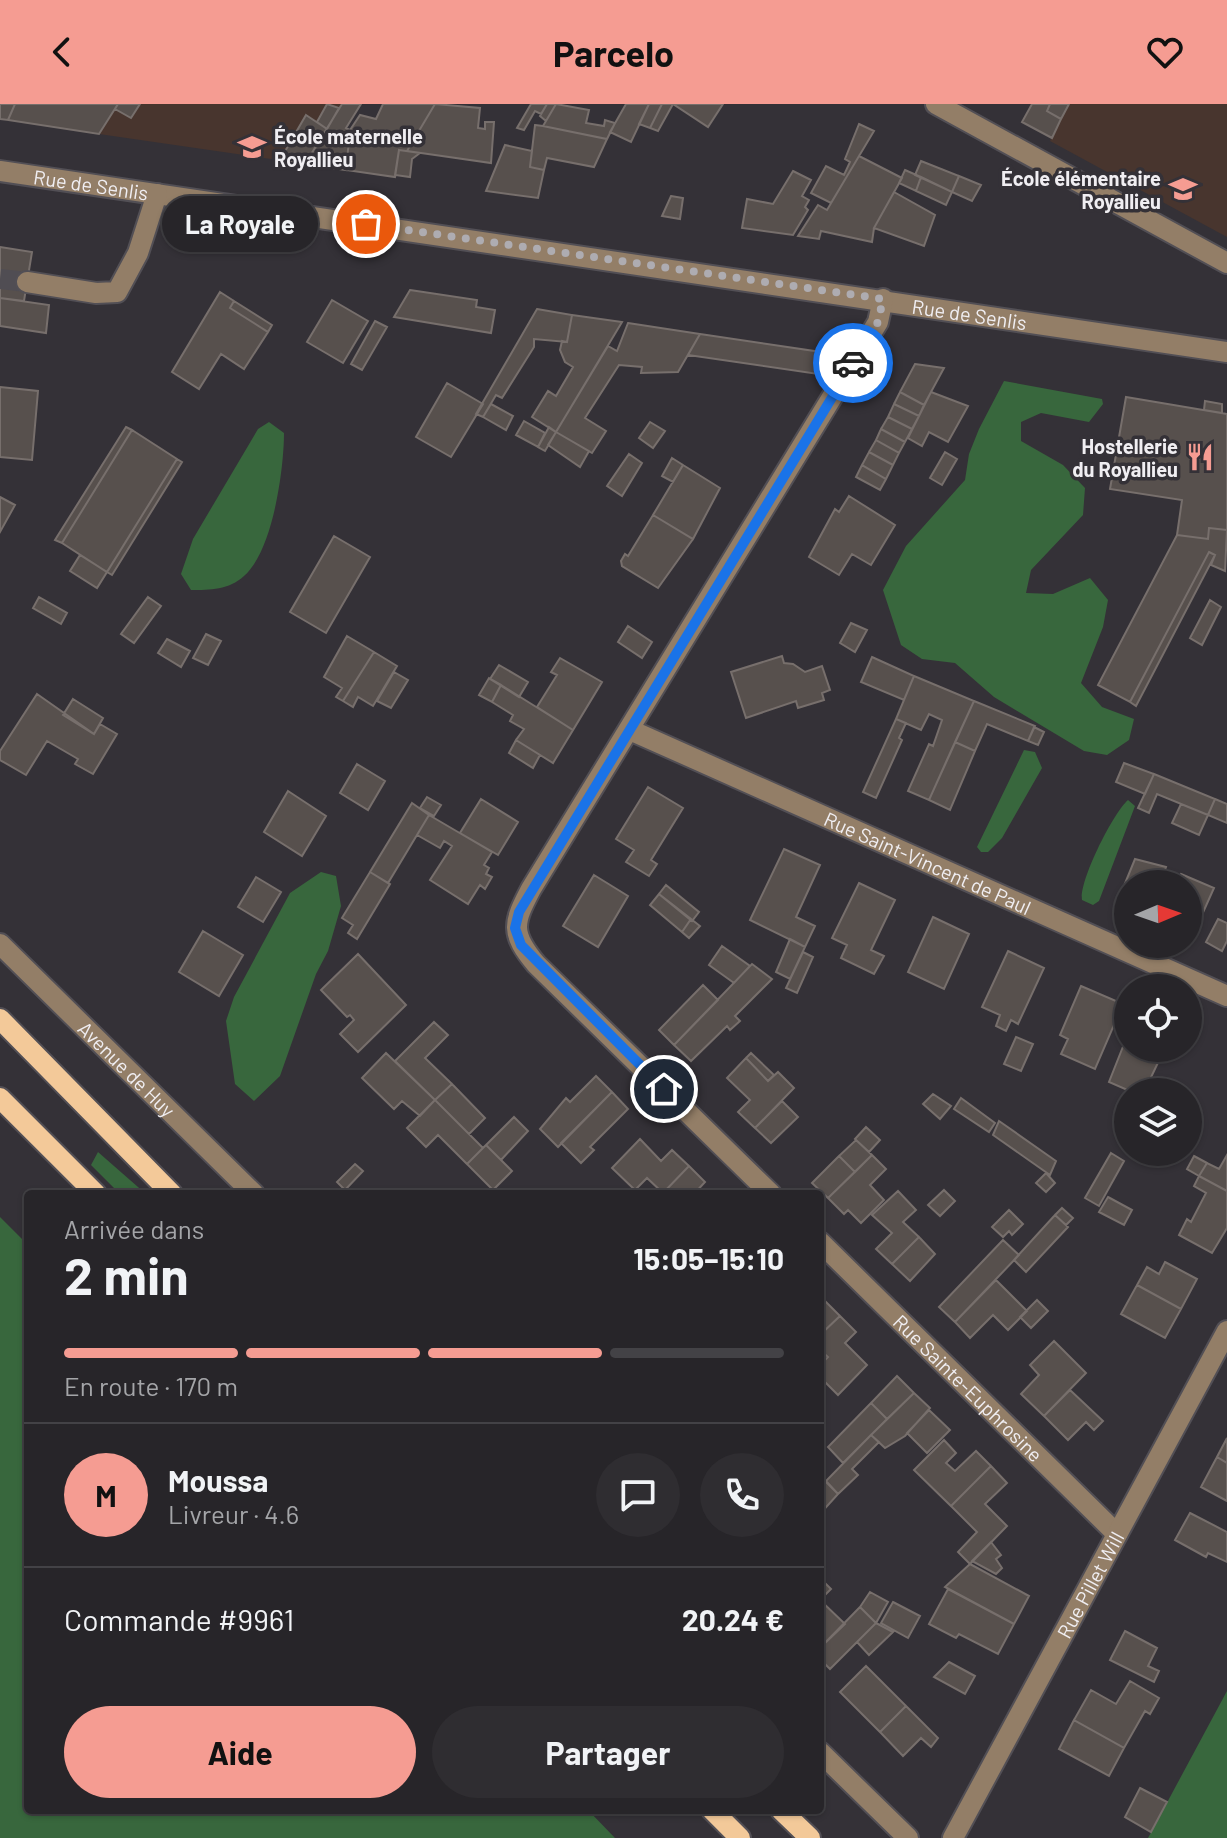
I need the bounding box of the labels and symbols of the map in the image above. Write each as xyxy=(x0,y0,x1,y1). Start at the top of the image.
place label: École maternelle Royallieu xyxy=(274,124,423,171)
school or university icon: École maternelle Royallieu xyxy=(237,132,267,162)
street label: Rue de Senlis xyxy=(32,164,150,205)
place label: École élémentaire Royallieu xyxy=(1001,166,1161,213)
school or university icon: École élémentaire Royallieu xyxy=(1168,174,1198,204)
pin xyxy=(332,190,400,258)
callout: La Royale xyxy=(162,196,318,252)
street label: Rue de Senlis xyxy=(911,294,1029,334)
courier xyxy=(813,323,893,403)
place label: Hostellerie du Royallieu xyxy=(1072,434,1178,481)
restaurant icon: Hostellerie du Royallieu xyxy=(1185,442,1215,472)
street label: Rue Saint-Vincent de Paul xyxy=(821,806,1035,919)
north arrow xyxy=(1114,870,1202,958)
street label: Avenue de Huy xyxy=(73,1016,180,1122)
pin xyxy=(630,1055,698,1123)
street label: Rue Sainte-Euphrosine xyxy=(889,1309,1048,1466)
street label: Rue Pillet Will xyxy=(1051,1527,1128,1642)

